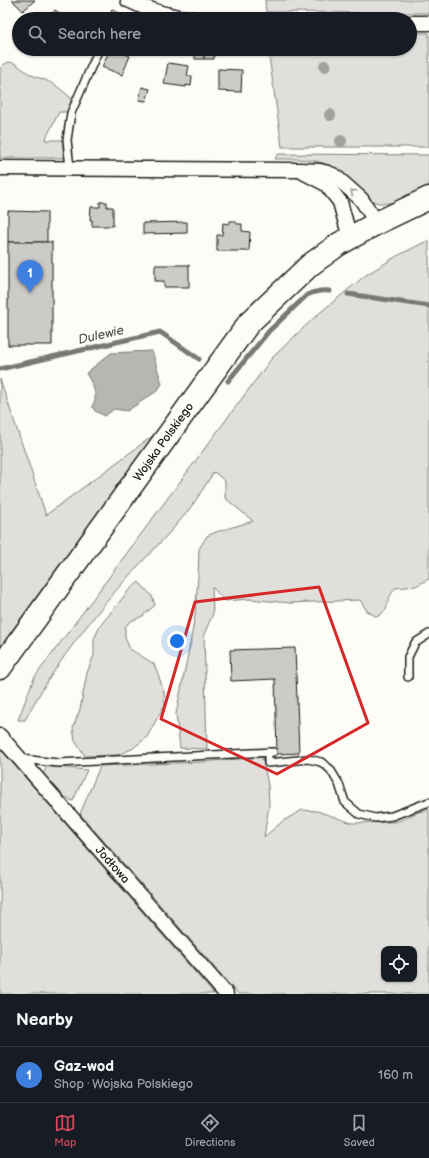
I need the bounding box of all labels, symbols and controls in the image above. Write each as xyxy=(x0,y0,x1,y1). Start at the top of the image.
search box xyxy=(12,12,417,56)
icon: search xyxy=(26,23,48,45)
text: Search here xyxy=(58,25,141,44)
one-way arrow xyxy=(351,190,358,197)
pin: 1 xyxy=(17,260,43,293)
water label: Dulewie xyxy=(77,322,126,348)
street label: Wojska Polskiego xyxy=(130,399,197,484)
your location xyxy=(167,631,187,651)
street label: Jodłowa xyxy=(92,843,133,887)
map controls xyxy=(381,946,417,982)
button: locate xyxy=(381,946,417,982)
text: Nearby xyxy=(16,1010,73,1030)
text: Gaz-wod xyxy=(54,1057,114,1076)
text: 1 xyxy=(26,1067,32,1083)
text: 160 m xyxy=(378,1067,413,1083)
text: Shop · Wojska Polskiego xyxy=(54,1076,193,1092)
tab: Map xyxy=(54,1112,76,1149)
tab: Directions xyxy=(185,1112,235,1149)
tab: Saved xyxy=(344,1112,375,1149)

